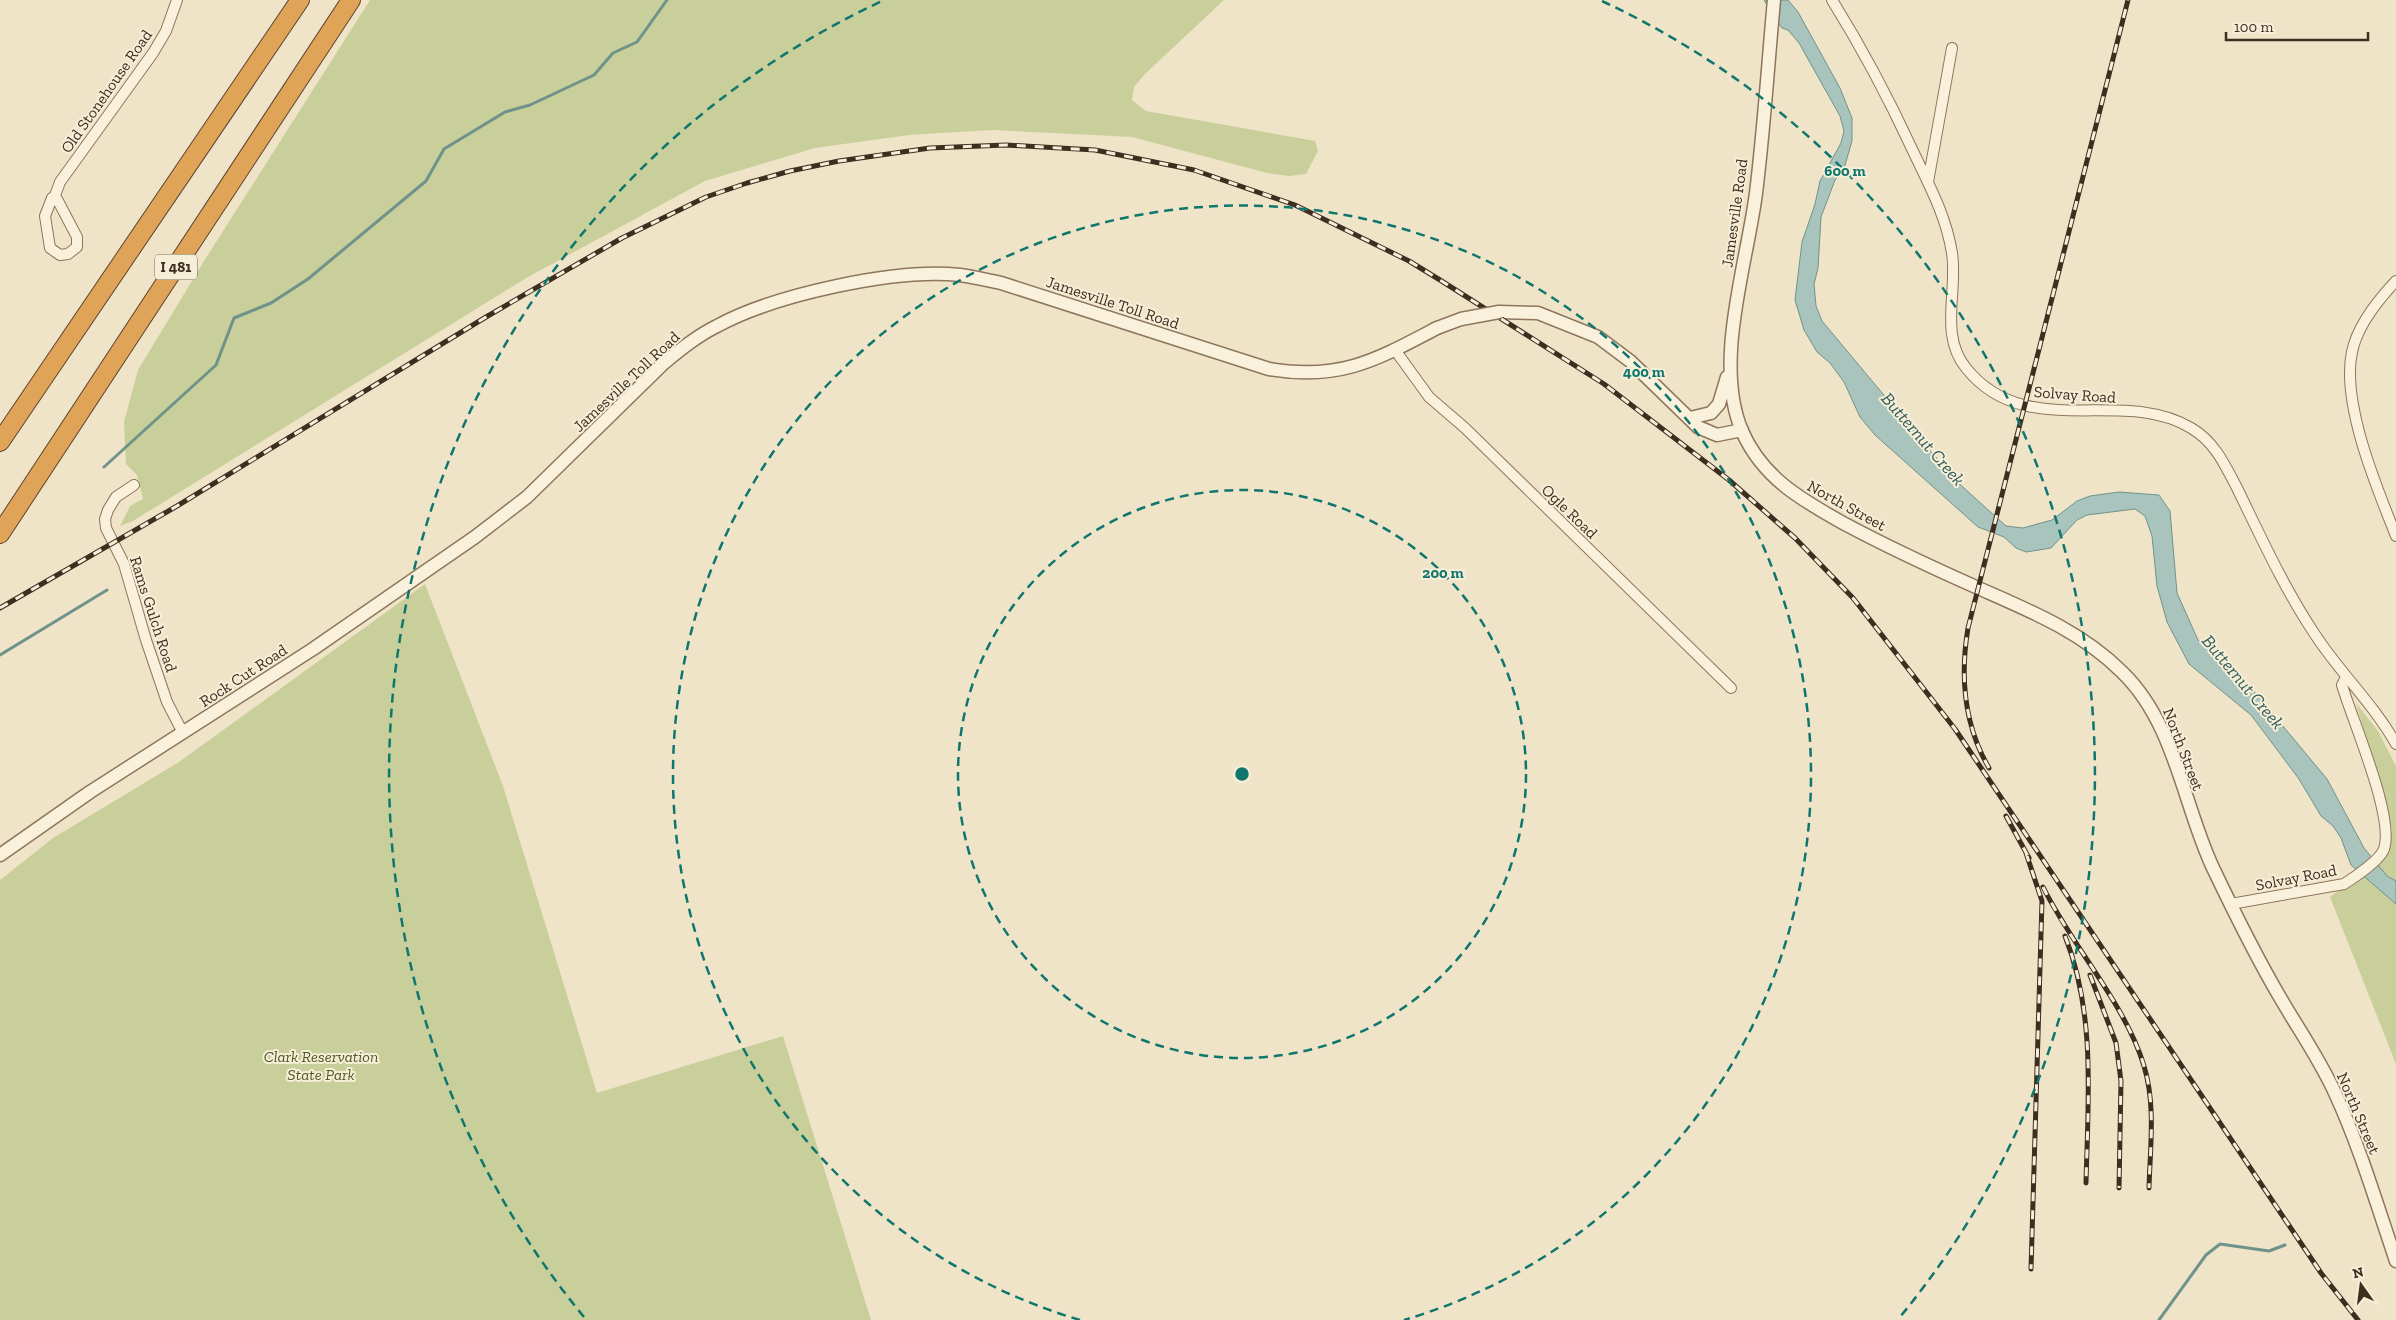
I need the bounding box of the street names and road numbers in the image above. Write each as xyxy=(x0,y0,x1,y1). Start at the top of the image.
street label: Old Stonehouse Road xyxy=(57,26,156,157)
street label: Jamesville Road xyxy=(1717,157,1752,269)
road number: I 481 xyxy=(155,254,197,280)
street label: Jamesville Toll Road xyxy=(1044,272,1182,333)
street label: Jamesville Toll Road xyxy=(569,327,684,436)
street label: Solvay Road xyxy=(2033,382,2117,407)
street label: North Street xyxy=(1804,476,1889,535)
street label: Ogle Road xyxy=(1538,480,1602,543)
street label: Rams Gulch Road xyxy=(126,554,181,675)
street label: Rock Cut Road xyxy=(196,640,291,711)
street label: North Street xyxy=(2159,705,2208,793)
street label: Solvay Road xyxy=(2254,860,2338,895)
street label: North Street xyxy=(2333,1069,2384,1157)

